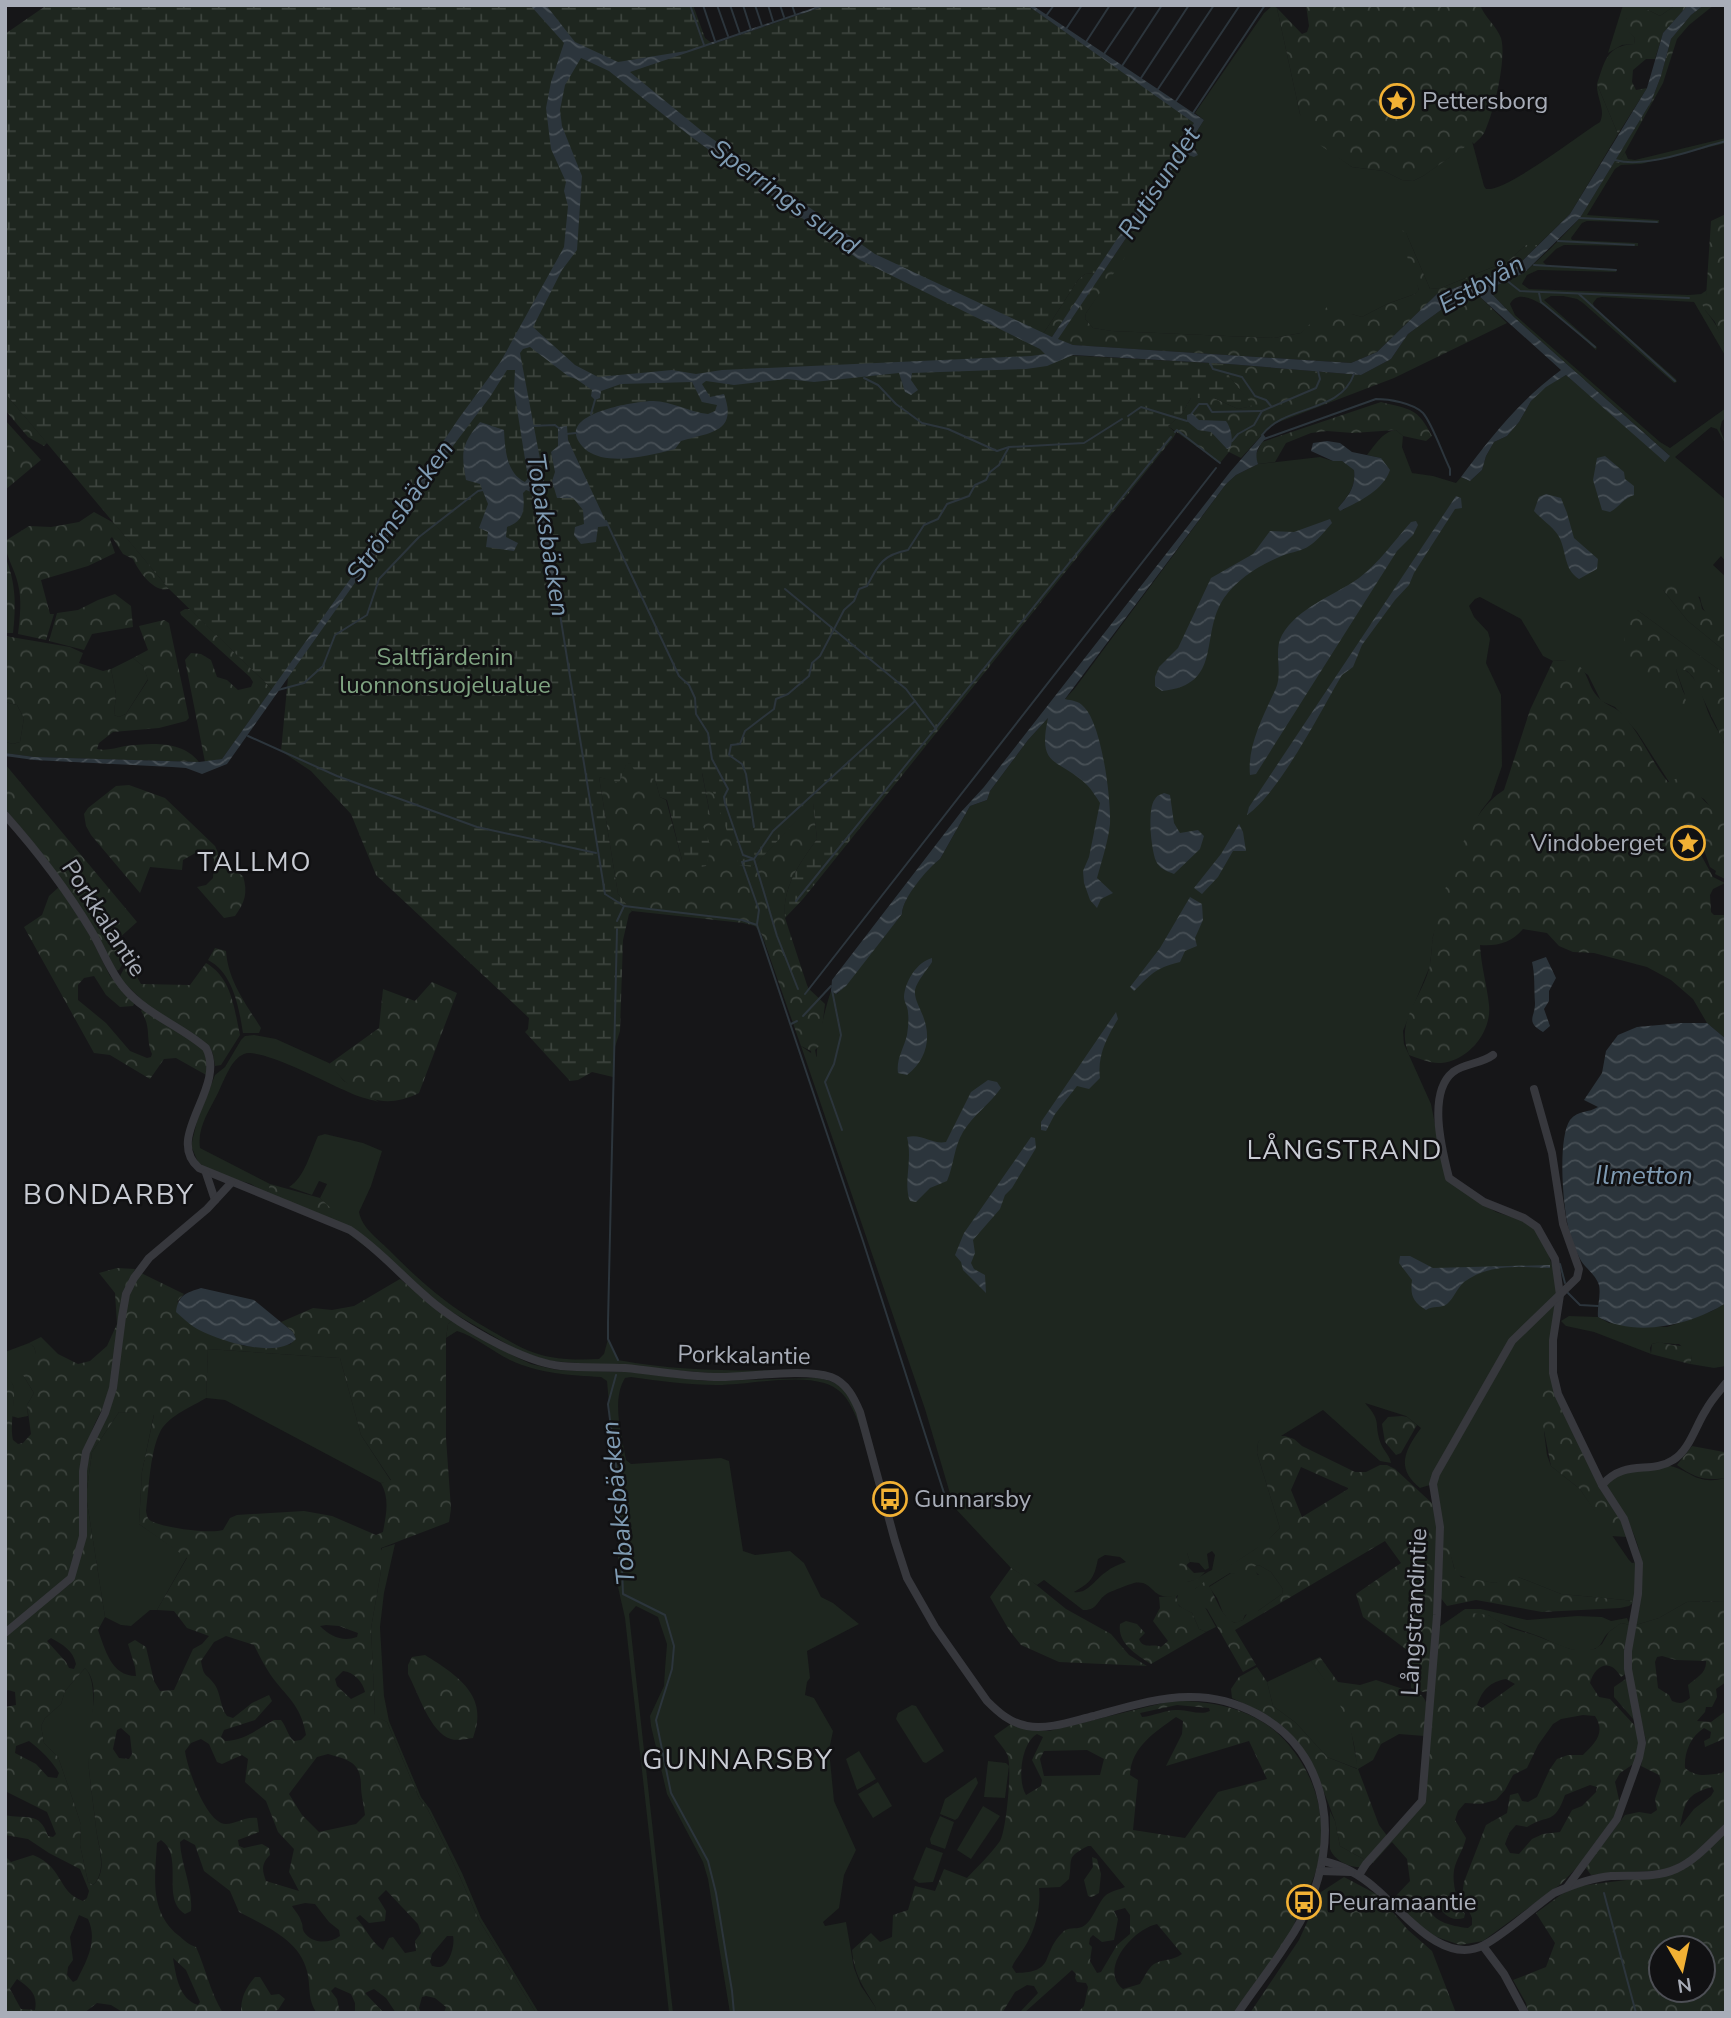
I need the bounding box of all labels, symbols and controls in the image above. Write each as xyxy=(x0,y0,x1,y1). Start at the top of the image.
place icon: Pettersborg xyxy=(1378,82,1416,120)
place label: Pettersborg xyxy=(1422,85,1548,117)
water label: Rutisundet xyxy=(1110,119,1209,246)
water label: Sperrings sund xyxy=(704,131,867,263)
water label: Estbyån xyxy=(1432,246,1530,322)
water label: Strömsbäcken xyxy=(338,433,462,589)
water label: Tobaksbäcken xyxy=(518,451,578,619)
park label: Saltfjärdenin luonnonsuojelualue xyxy=(339,641,551,701)
place icon: Vindoberget xyxy=(1669,824,1707,862)
place label: Vindoberget xyxy=(1530,827,1665,859)
district label: TALLMO xyxy=(197,845,313,880)
street label: Porkkalantie xyxy=(54,853,154,983)
district label: LÅNGSTRAND xyxy=(1247,1133,1443,1168)
water label: Ilmetton xyxy=(1595,1158,1693,1193)
district label: BONDARBY xyxy=(23,1176,195,1214)
street label: Porkkalantie xyxy=(677,1338,811,1372)
water label: Tobaksbäcken xyxy=(592,1419,644,1587)
bus stop icon: Gunnarsby xyxy=(871,1480,909,1518)
place label: Gunnarsby xyxy=(914,1483,1032,1515)
street label: Långstrandintie xyxy=(1394,1527,1434,1697)
district label: GUNNARSBY xyxy=(642,1741,834,1779)
bus stop icon: Peuramaantie xyxy=(1285,1883,1323,1921)
place label: Peuramaantie xyxy=(1328,1886,1476,1918)
north arrow xyxy=(1647,1934,1717,2004)
text: N xyxy=(1675,1971,1694,1999)

